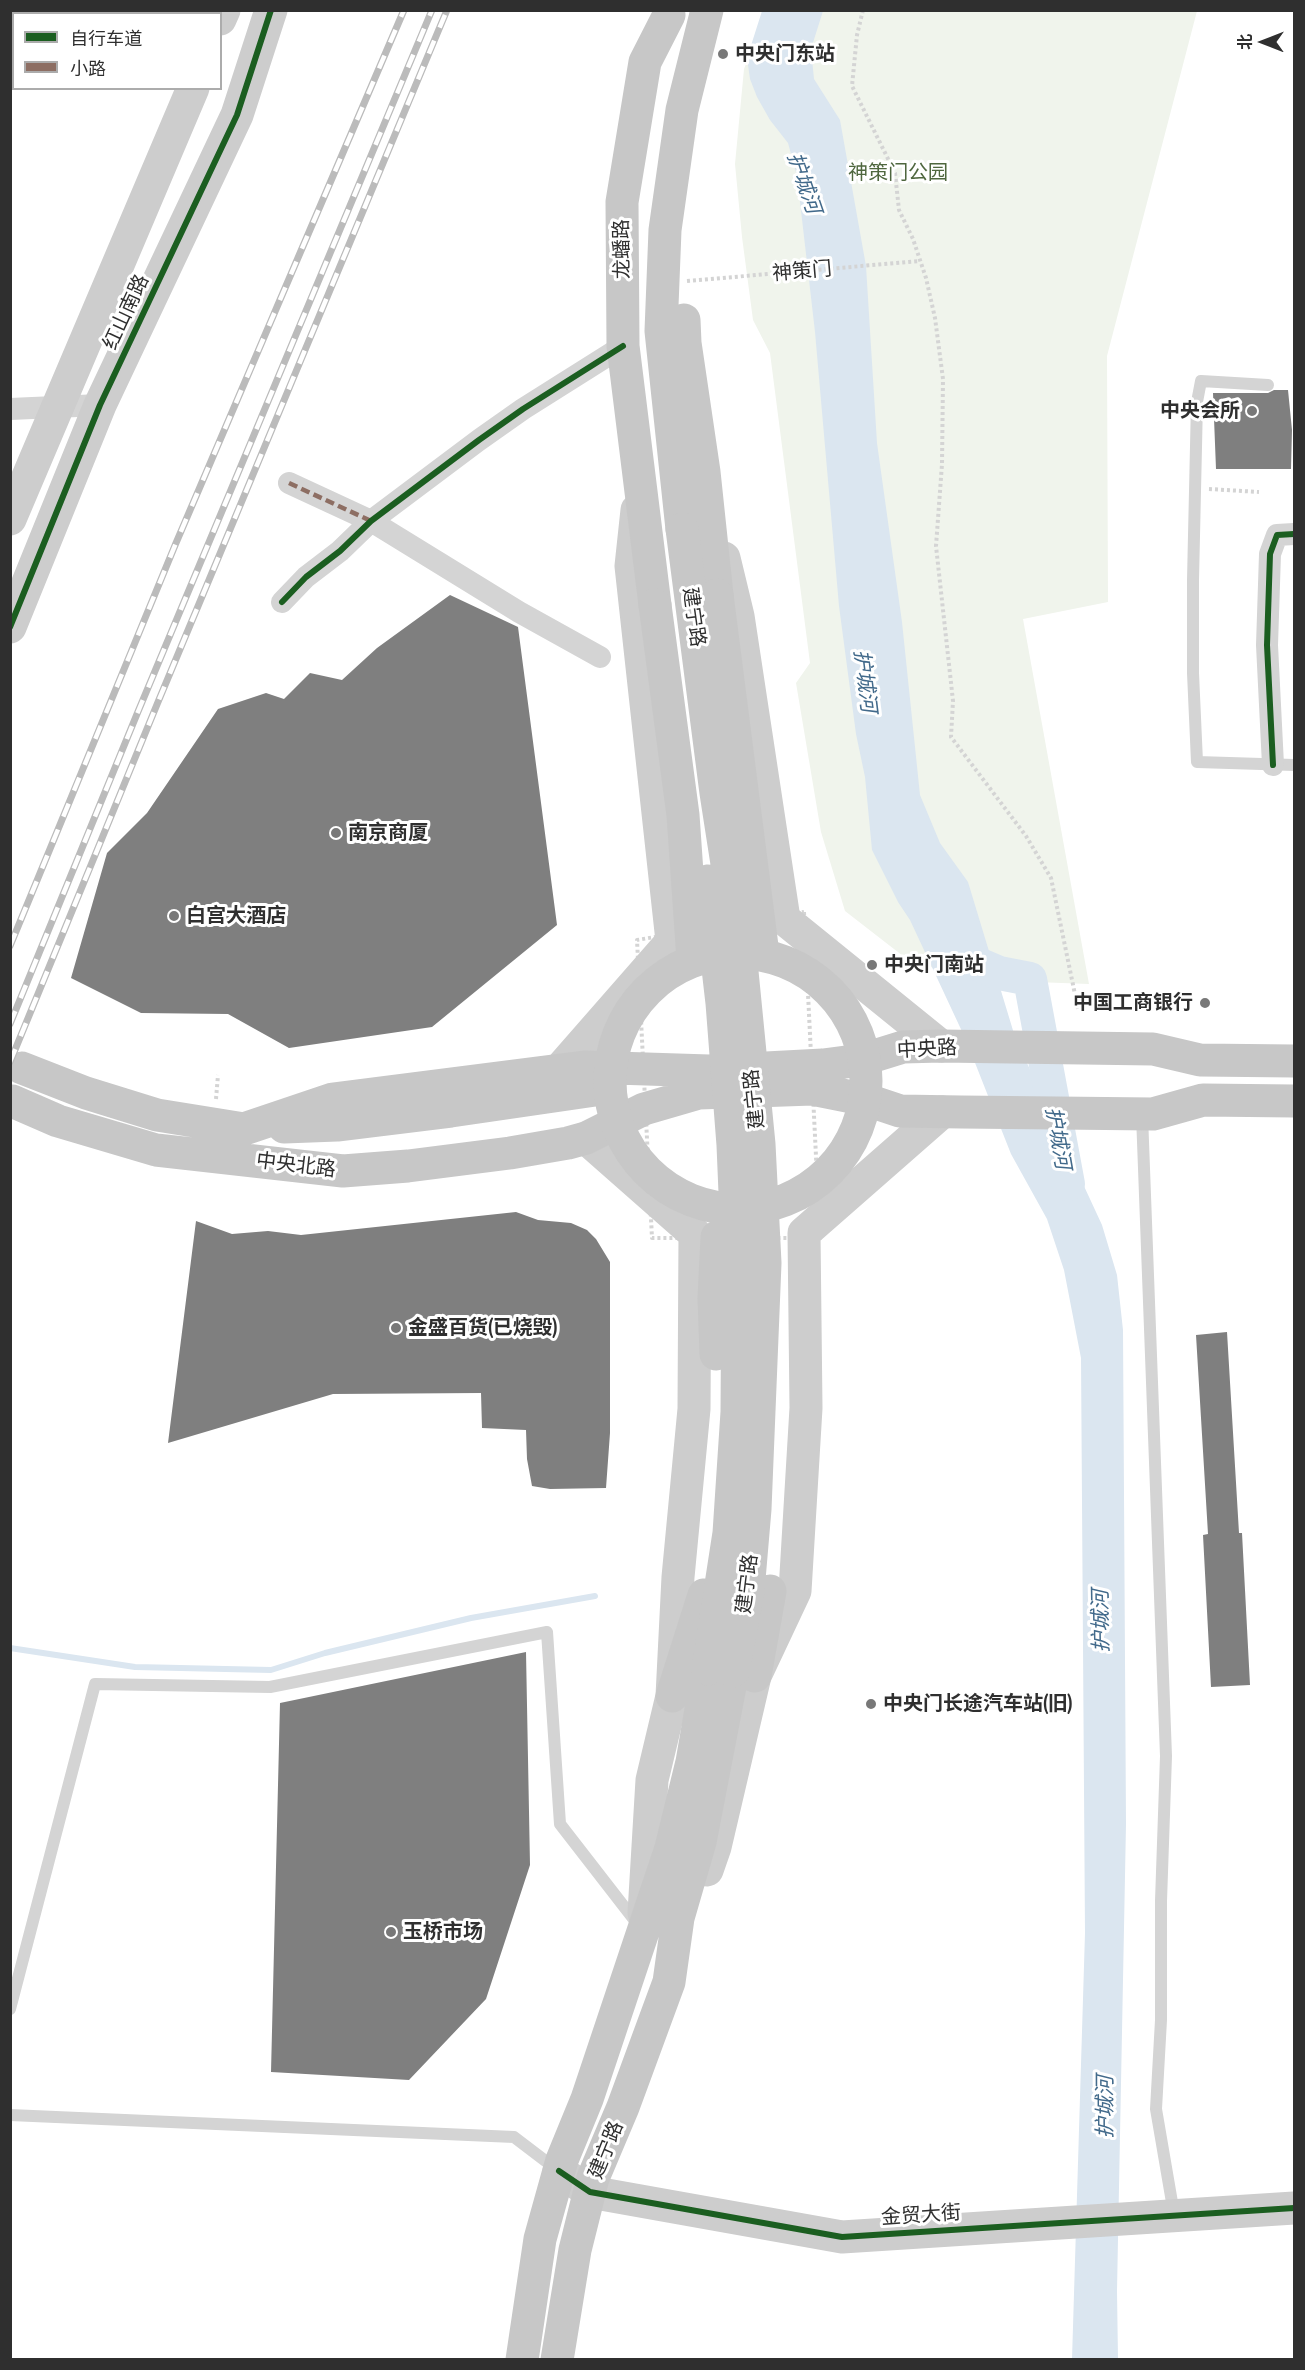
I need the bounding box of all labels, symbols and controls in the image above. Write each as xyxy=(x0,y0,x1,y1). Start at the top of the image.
legend xyxy=(12,12,222,90)
north arrow xyxy=(1233,12,1293,72)
text: 自行车道 xyxy=(70,28,142,49)
text: 北 xyxy=(1236,34,1254,50)
place label: 中央门东站 xyxy=(735,42,835,66)
marker: 中央门东站 xyxy=(716,47,730,61)
text: 小路 xyxy=(70,58,106,79)
water label: 护城河 xyxy=(782,149,826,217)
park label: 神策门公园 xyxy=(848,161,948,185)
street label: 龙蟠路 xyxy=(609,219,635,279)
street label: 神策门 xyxy=(771,256,833,286)
street label: 红山南路 xyxy=(98,271,154,353)
place label: 中央会所 xyxy=(1160,399,1240,423)
marker: 中央会所 xyxy=(1245,404,1259,418)
street label: 建宁路 xyxy=(678,586,710,648)
water label: 护城河 xyxy=(849,648,881,714)
place label: 南京商厦 xyxy=(348,821,428,845)
marker: 南京商厦 xyxy=(329,826,343,840)
place label: 白宫大酒店 xyxy=(186,904,286,928)
marker: 白宫大酒店 xyxy=(167,909,181,923)
place label: 中央门南站 xyxy=(884,953,984,977)
marker: 中央门南站 xyxy=(865,958,879,972)
place label: 中国工商银行 xyxy=(1073,991,1193,1015)
marker: 中国工商银行 xyxy=(1198,996,1212,1010)
street label: 中央路 xyxy=(896,1035,958,1063)
street label: 建宁路 xyxy=(739,1068,769,1130)
water label: 护城河 xyxy=(1040,1105,1076,1171)
street label: 中央北路 xyxy=(255,1148,337,1182)
place label: 金盛百货(已烧毁) xyxy=(408,1316,558,1340)
marker: 金盛百货(已烧毁) xyxy=(389,1321,403,1335)
street label: 建宁路 xyxy=(731,1553,763,1615)
water label: 护城河 xyxy=(1088,1589,1114,1653)
place label: 中央门长途汽车站(旧) xyxy=(883,1692,1073,1716)
marker: 中央门长途汽车站(旧) xyxy=(864,1697,878,1711)
place label: 玉桥市场 xyxy=(403,1920,483,1944)
marker: 玉桥市场 xyxy=(384,1925,398,1939)
water label: 护城河 xyxy=(1092,2076,1118,2138)
street label: 建宁路 xyxy=(584,2118,628,2182)
street label: 金贸大街 xyxy=(880,2200,962,2230)

